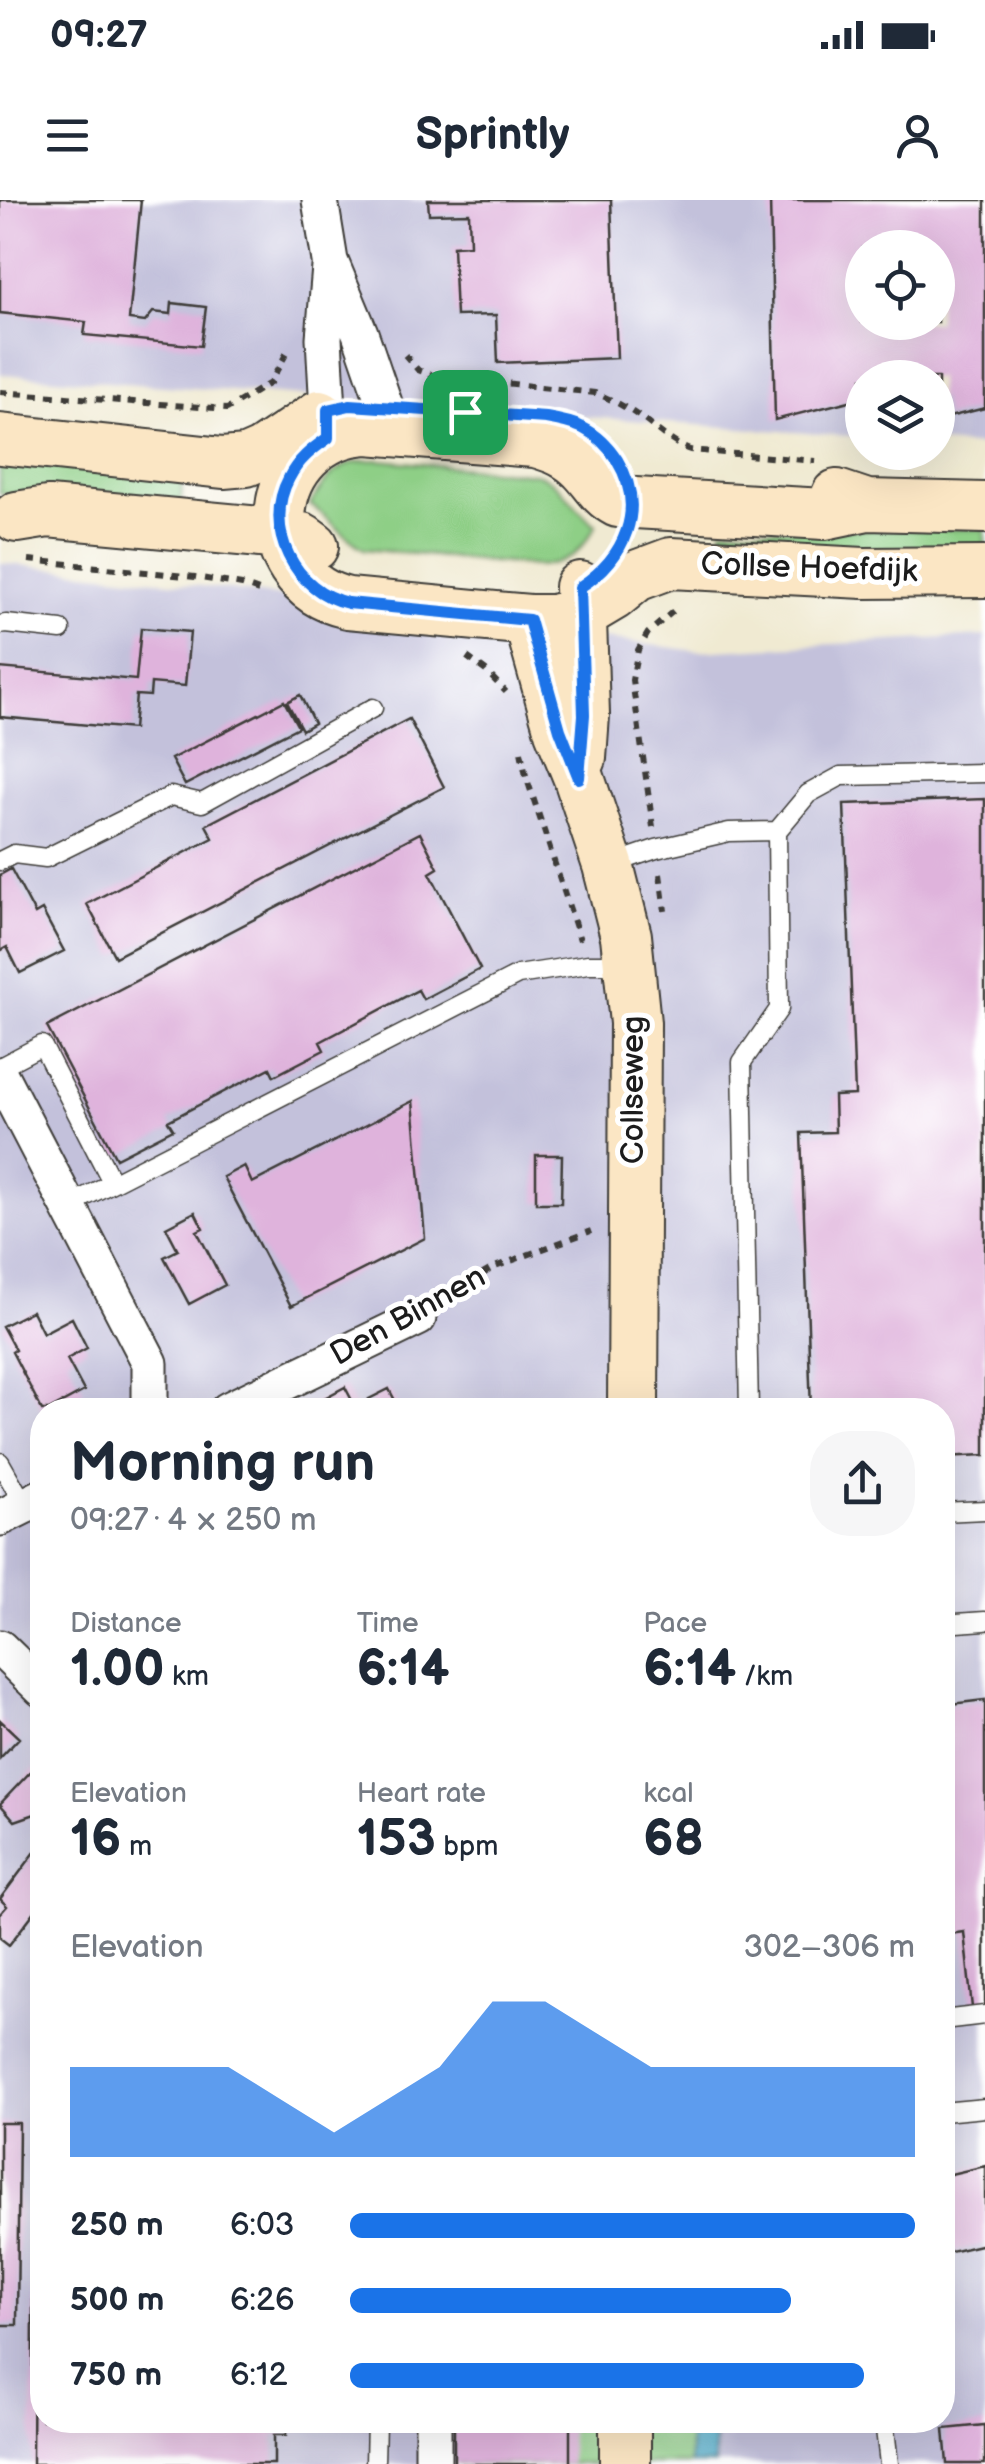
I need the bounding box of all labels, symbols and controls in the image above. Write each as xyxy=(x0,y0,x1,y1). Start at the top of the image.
text: 09:27 xyxy=(50,13,148,58)
icon: menu xyxy=(40,108,95,163)
text: Sprintly xyxy=(415,108,570,163)
icon: person xyxy=(890,108,945,163)
map controls xyxy=(845,230,955,470)
button: locate xyxy=(845,230,955,340)
button: layers xyxy=(845,360,955,470)
pin xyxy=(423,370,508,455)
icon: arrive xyxy=(438,385,493,440)
street label: Collse Hoefdijk xyxy=(700,545,918,591)
street label: Collseweg xyxy=(614,1016,653,1164)
street label: Den Binnen xyxy=(324,1257,492,1375)
text: Morning run xyxy=(70,1430,375,1497)
button: share xyxy=(810,1431,915,1536)
text: 09:27 · 4 × 250 m xyxy=(70,1501,317,1540)
text: Distance xyxy=(70,1607,182,1640)
text: Time xyxy=(357,1607,419,1640)
text: Pace xyxy=(643,1607,707,1640)
text: 1.00 xyxy=(70,1640,164,1700)
text: 6:14 xyxy=(357,1640,449,1700)
text: 6:14 xyxy=(643,1640,736,1700)
text: km xyxy=(164,1660,209,1693)
text: /km xyxy=(736,1660,793,1693)
text: Elevation xyxy=(70,1777,187,1810)
text: Heart rate xyxy=(357,1777,486,1810)
text: kcal xyxy=(643,1777,694,1810)
text: 16 xyxy=(70,1810,121,1870)
text: 153 xyxy=(357,1810,436,1870)
text: 68 xyxy=(643,1810,704,1870)
text: m xyxy=(121,1830,152,1863)
text: bpm xyxy=(436,1830,499,1863)
text: Elevation xyxy=(70,1928,203,1967)
text: 302–306 m xyxy=(743,1928,915,1967)
text: 250 m xyxy=(70,2206,164,2245)
text: 6:03 xyxy=(230,2206,295,2245)
text: 500 m xyxy=(70,2281,164,2320)
text: 6:26 xyxy=(230,2281,294,2320)
text: 750 m xyxy=(70,2356,162,2395)
text: 6:12 xyxy=(230,2356,287,2395)

